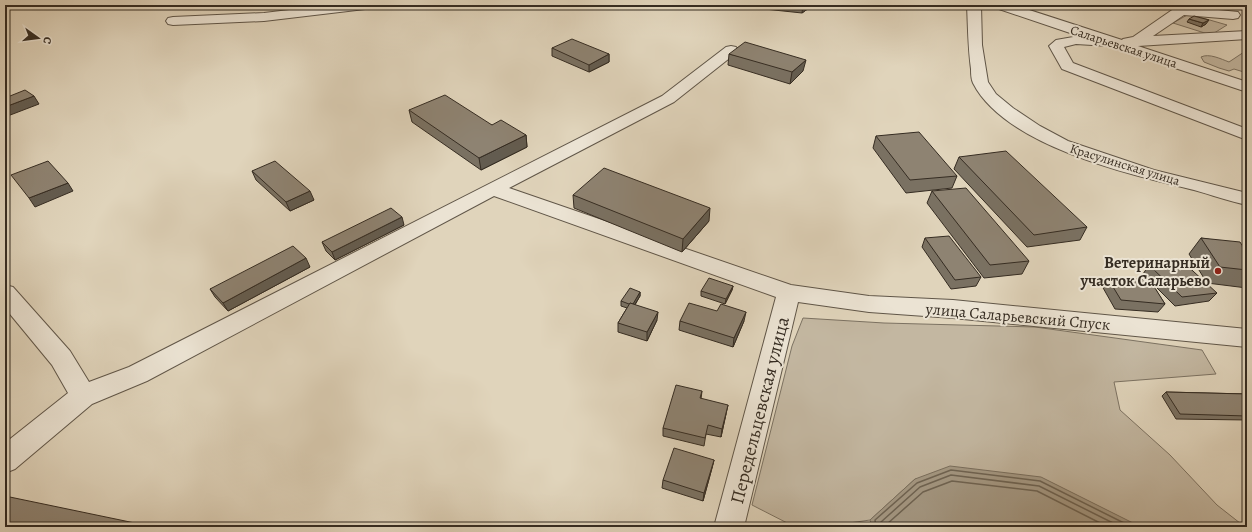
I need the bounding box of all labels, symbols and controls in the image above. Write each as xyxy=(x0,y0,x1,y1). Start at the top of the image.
north arrow xyxy=(18,18,58,58)
street label: Саларьевская улица xyxy=(1068,21,1179,72)
text: С xyxy=(39,35,55,46)
street label: Красулинская улица xyxy=(1068,140,1182,189)
place label: Ветеринарный участок Саларьево xyxy=(1079,252,1210,292)
marker: Ветеринарный участок Саларьево xyxy=(1213,266,1223,276)
street label: улица Саларьевский Спуск xyxy=(924,298,1111,336)
street label: Передельцевская улица xyxy=(724,314,796,507)

